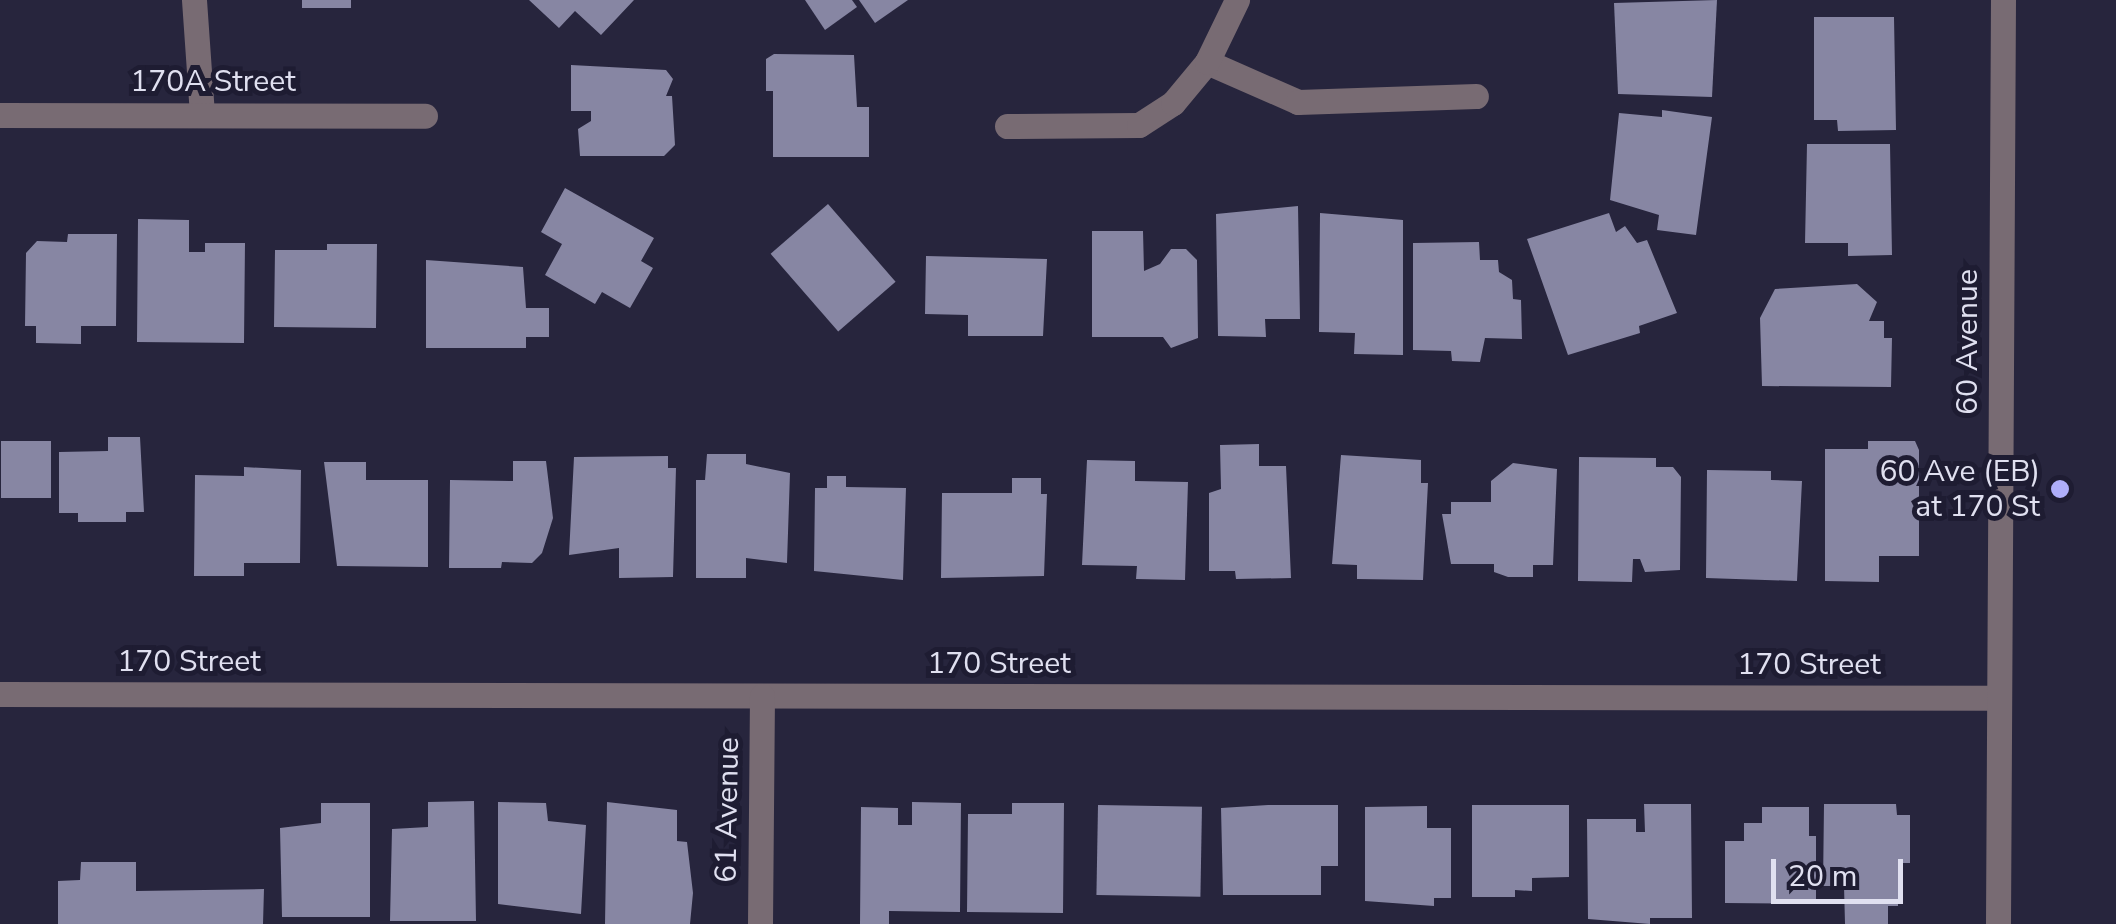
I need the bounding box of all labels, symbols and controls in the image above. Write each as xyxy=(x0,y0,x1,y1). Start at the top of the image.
street label: 170A Street xyxy=(130,64,296,100)
street label: 60 Avenue xyxy=(1950,269,1986,415)
place label: 60 Ave (EB) at 170 St xyxy=(1880,454,2040,524)
marker: 60 Ave (EB) at 170 St xyxy=(2049,478,2071,500)
street label: 170 Street xyxy=(117,644,261,680)
street label: 170 Street xyxy=(927,646,1071,682)
street label: 170 Street xyxy=(1737,647,1881,683)
street label: 61 Avenue xyxy=(709,737,747,883)
scale bar xyxy=(1776,839,1908,901)
text: 20 m xyxy=(1788,856,1857,897)

